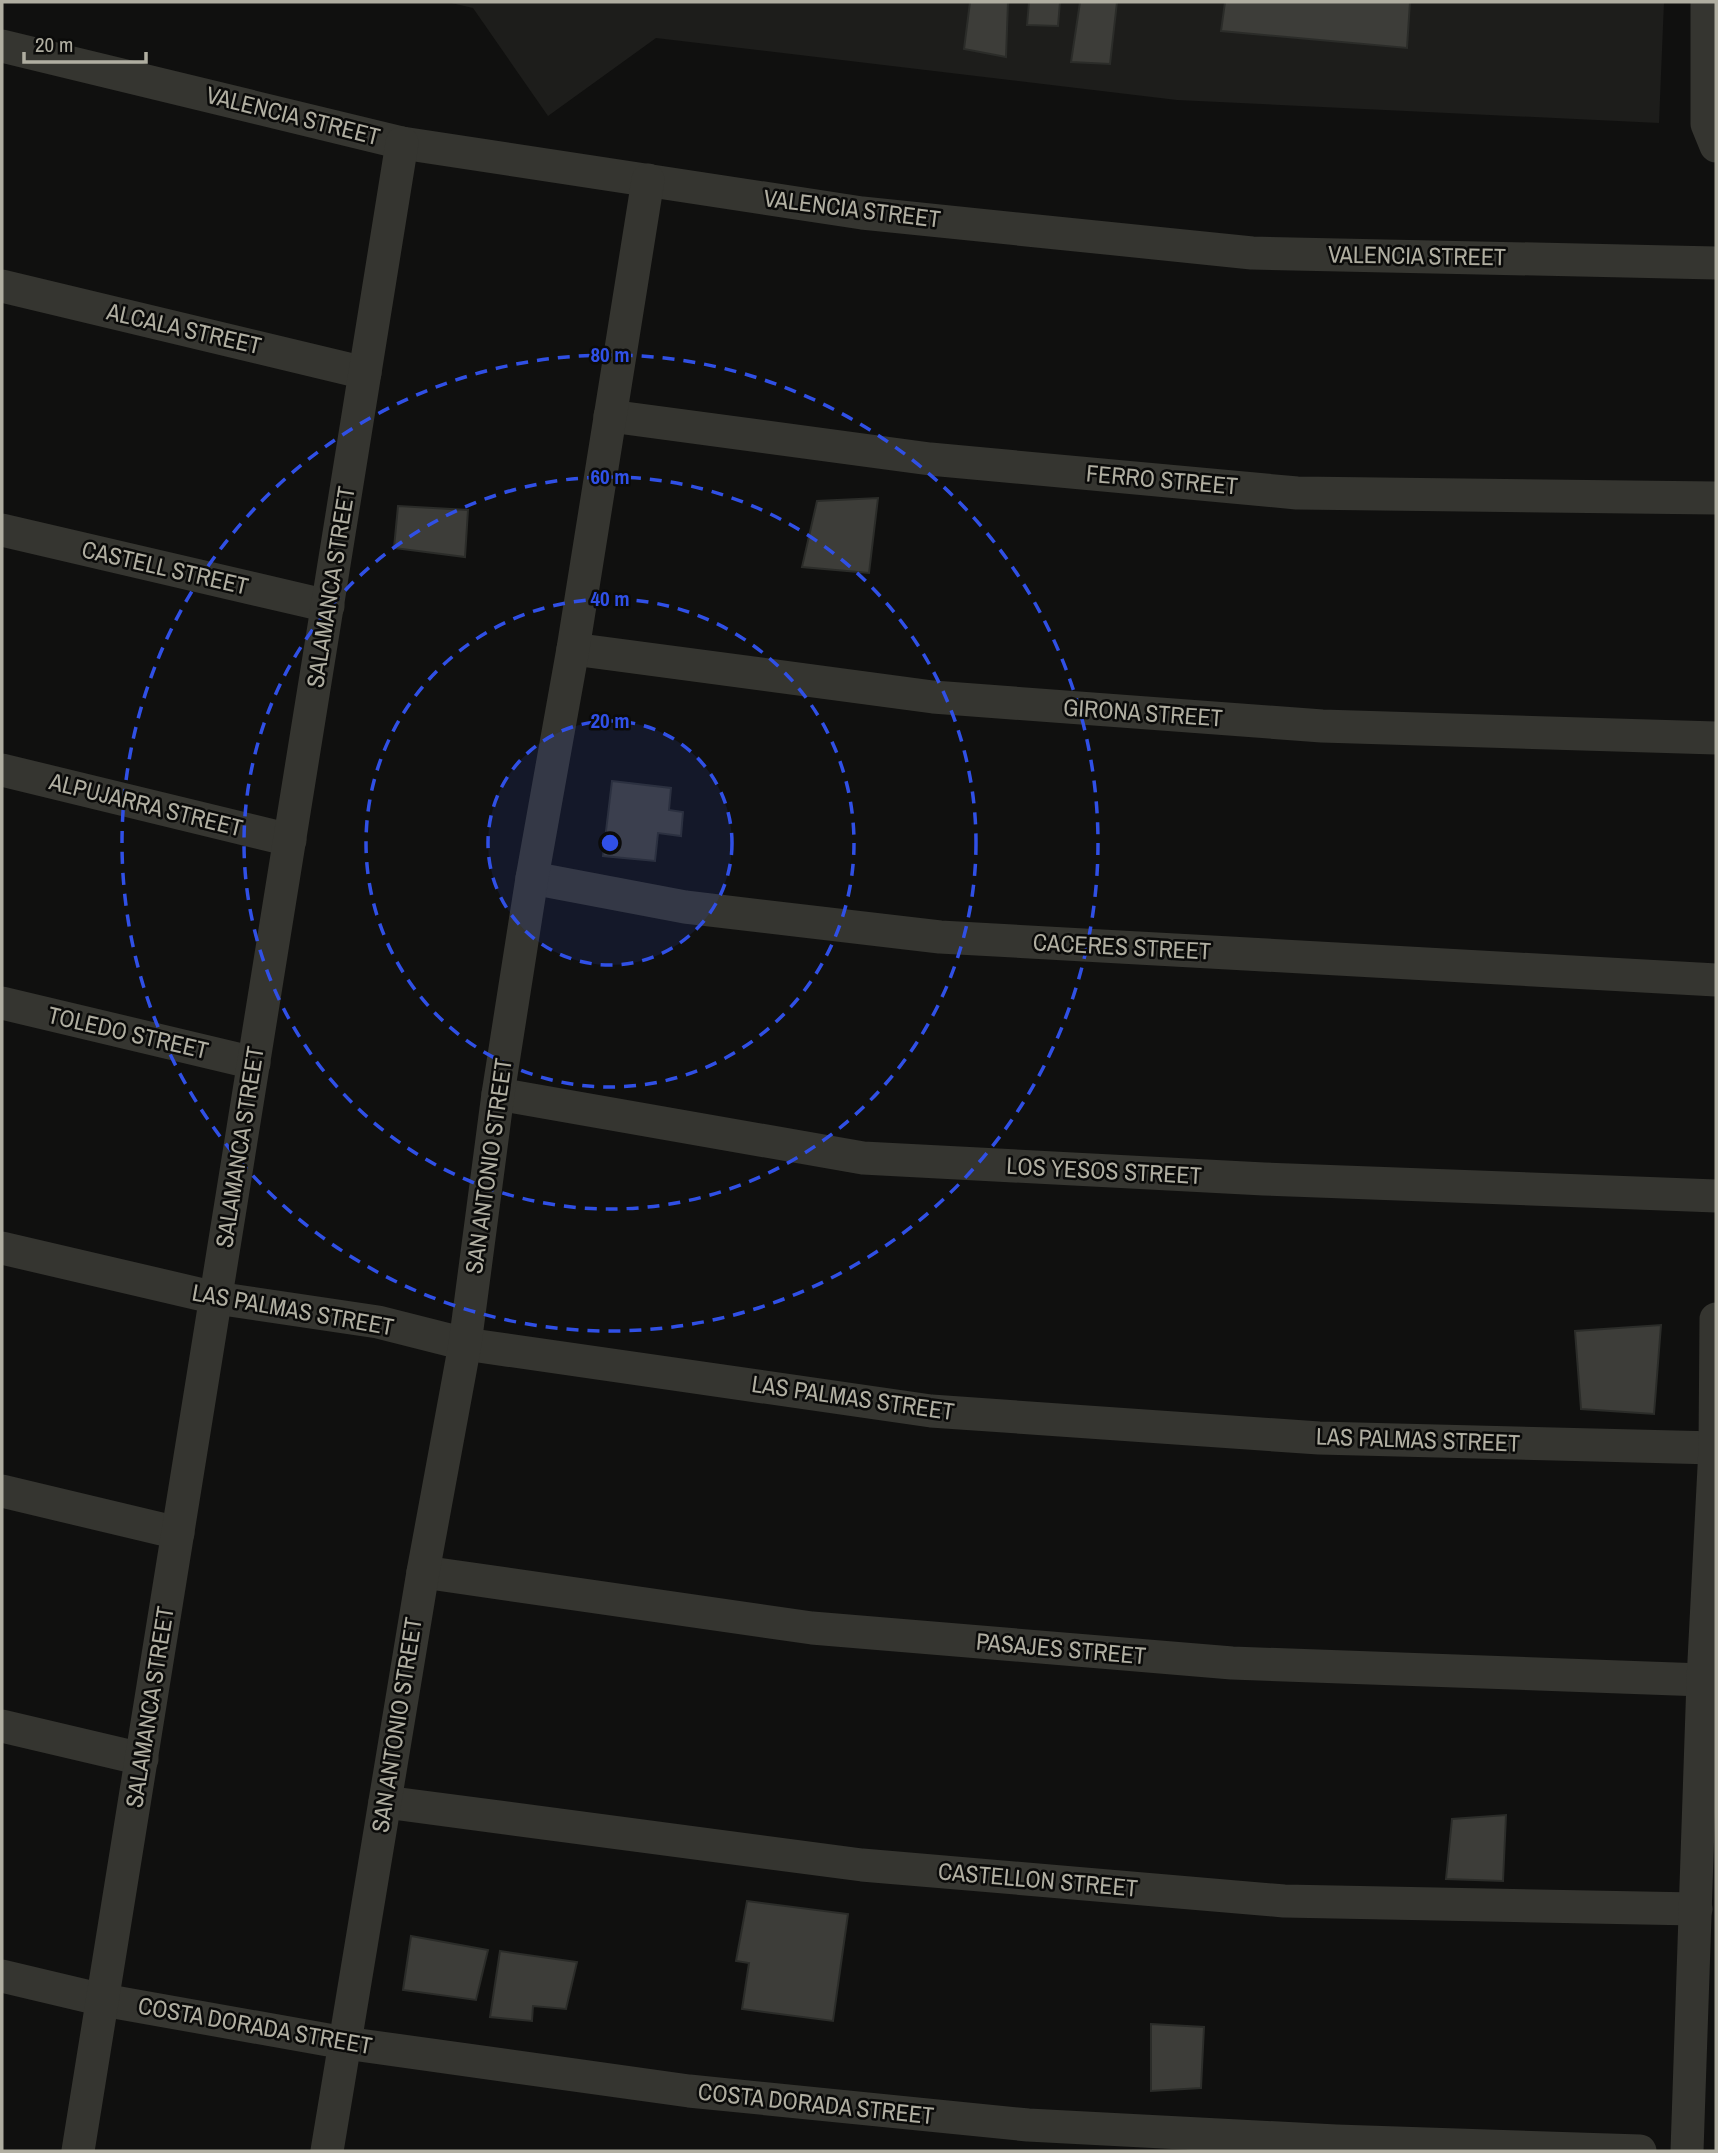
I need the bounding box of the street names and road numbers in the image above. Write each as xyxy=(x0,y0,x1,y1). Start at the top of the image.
street label: VALENCIA STREET xyxy=(203,78,383,152)
street label: VALENCIA STREET xyxy=(762,181,942,235)
street label: VALENCIA STREET xyxy=(1328,237,1506,273)
street label: ALCALA STREET xyxy=(103,294,265,361)
street label: FERRO STREET xyxy=(1085,456,1239,502)
street label: SALAMANCA STREET xyxy=(298,484,362,690)
street label: CASTELL STREET xyxy=(79,532,252,602)
street label: GIRONA STREET xyxy=(1062,690,1224,734)
street label: ALPUJARRA STREET xyxy=(45,764,246,843)
street label: CACERES STREET xyxy=(1032,925,1212,967)
street label: TOLEDO STREET xyxy=(45,998,212,1066)
street label: SALAMANCA STREET xyxy=(207,1044,271,1250)
street label: SAN ANTONIO STREET xyxy=(457,1056,519,1276)
street label: LOS YESOS STREET xyxy=(1006,1149,1202,1191)
street label: LAS PALMAS STREET xyxy=(190,1276,397,1343)
street label: LAS PALMAS STREET xyxy=(750,1367,956,1427)
street label: LAS PALMAS STREET xyxy=(1315,1419,1521,1459)
street label: SALAMANCA STREET xyxy=(117,1604,181,1810)
street label: SAN ANTONIO STREET xyxy=(363,1615,429,1835)
street label: PASAJES STREET xyxy=(975,1625,1147,1671)
street label: CASTELLON STREET xyxy=(937,1854,1139,1904)
street label: COSTA DORADA STREET xyxy=(136,1989,375,2061)
street label: COSTA DORADA STREET xyxy=(697,2075,936,2131)

